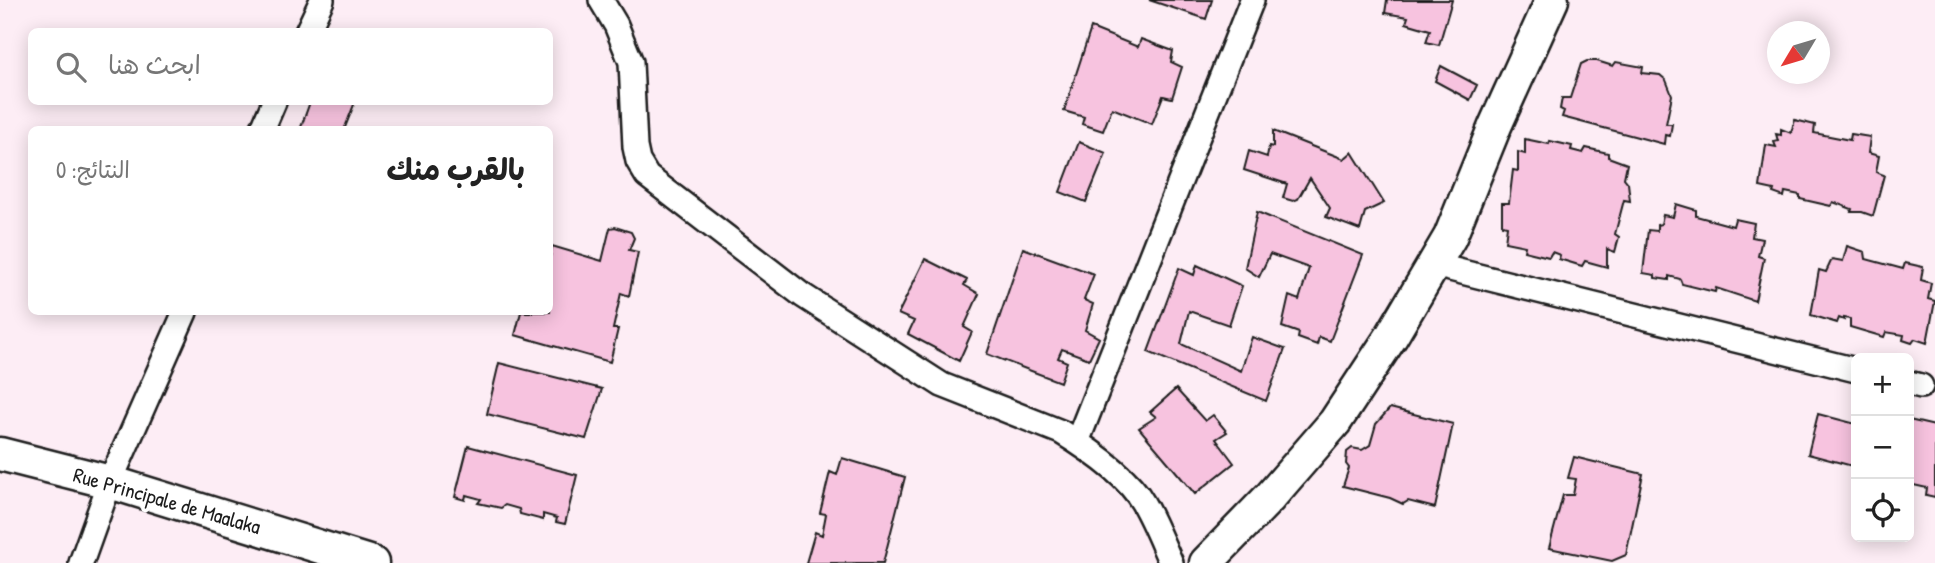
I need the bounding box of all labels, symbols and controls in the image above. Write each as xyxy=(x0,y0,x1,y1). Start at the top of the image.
north arrow xyxy=(1767,21,1830,84)
search box xyxy=(28,28,553,105)
text: ابحث هنا xyxy=(108,47,201,82)
icon: search xyxy=(52,48,90,86)
text: بالقرب منك xyxy=(387,149,525,189)
text: النتائج: 0 xyxy=(56,154,130,185)
map controls xyxy=(1851,353,1914,542)
button: + xyxy=(1851,353,1914,416)
button: − xyxy=(1851,416,1914,479)
street label: Rue Principale de Maalaka xyxy=(70,460,264,541)
button: locate xyxy=(1851,479,1914,542)

